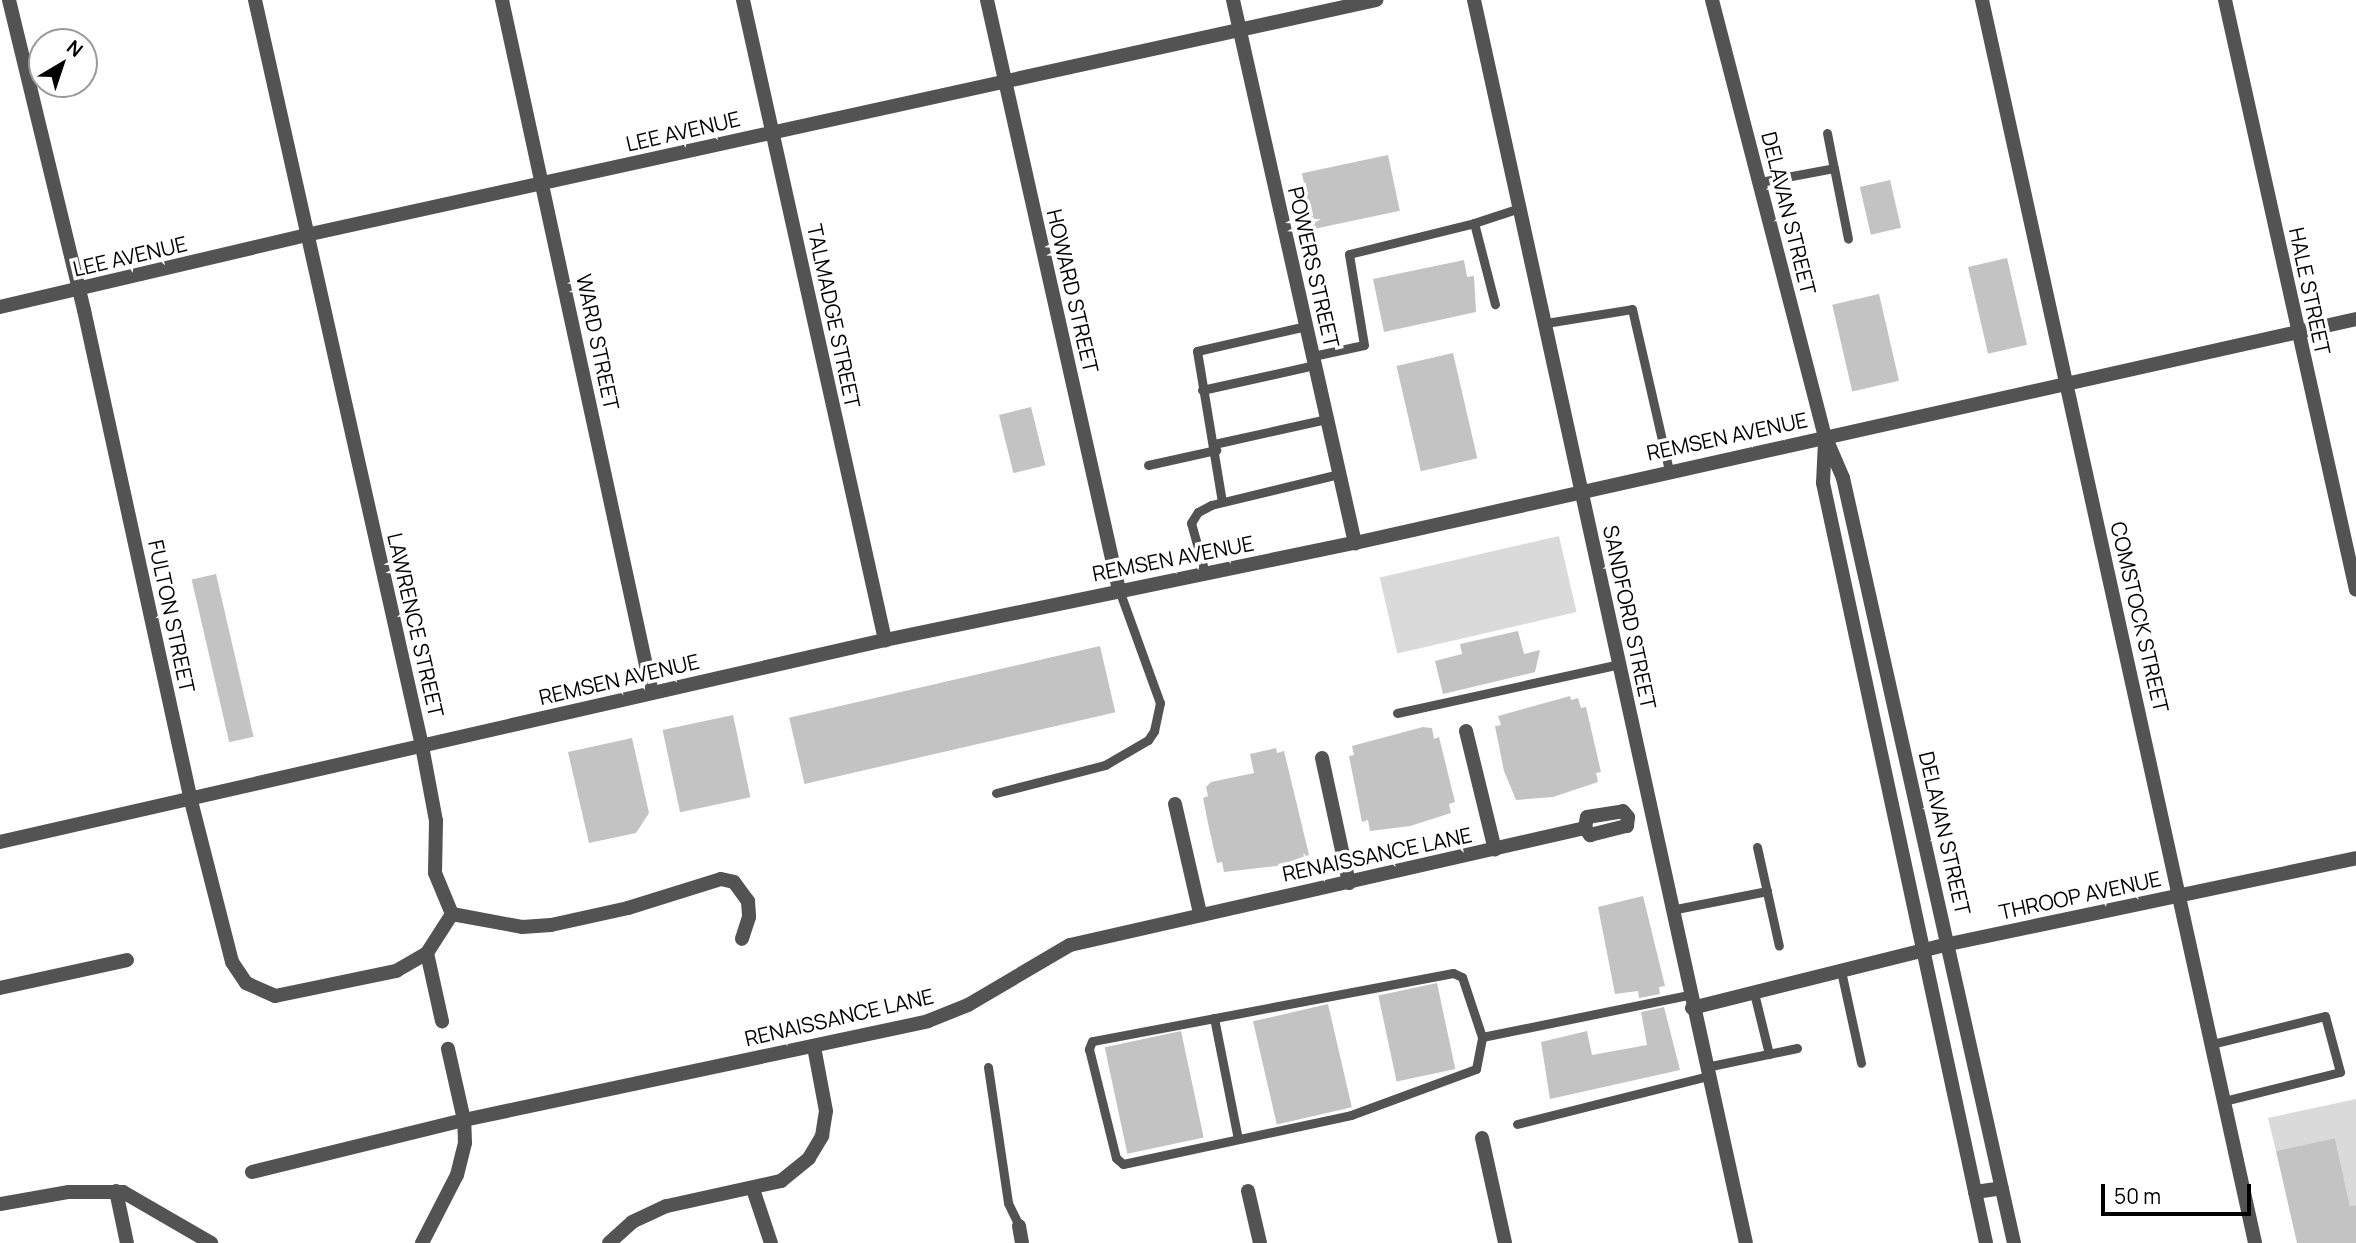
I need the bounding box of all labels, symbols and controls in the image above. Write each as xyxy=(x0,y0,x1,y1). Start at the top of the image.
north arrow xyxy=(28,28,98,98)
text: N xyxy=(61,34,88,63)
street label: LEE AVENUE xyxy=(623,106,743,156)
street label: DELAVAN STREET xyxy=(1757,129,1821,297)
street label: POWERS STREET xyxy=(1283,184,1345,350)
street label: HOWARD STREET xyxy=(1042,207,1104,375)
street label: TALMADGE STREET xyxy=(802,222,866,410)
street label: HALE STREET xyxy=(2284,225,2336,357)
street label: LEE AVENUE xyxy=(70,231,190,281)
street label: WARD STREET xyxy=(571,272,625,412)
street label: REMSEN AVENUE xyxy=(1644,407,1810,465)
street label: COMSTOCK STREET xyxy=(2106,519,2174,715)
street label: SANDFORD STREET xyxy=(1598,523,1662,711)
street label: LAWRENCE STREET xyxy=(383,530,449,720)
street label: REMSEN AVENUE xyxy=(1090,530,1256,586)
street label: FULTON STREET xyxy=(144,537,200,695)
street label: REMSEN AVENUE xyxy=(536,648,702,710)
street label: DELAVAN STREET xyxy=(1914,749,1976,917)
street label: RENAISSANCE LANE xyxy=(1280,822,1474,886)
street label: THROOP AVENUE xyxy=(1997,866,2163,924)
street label: RENAISSANCE LANE xyxy=(742,983,936,1051)
scale bar xyxy=(2104,1170,2254,1214)
text: 50 m xyxy=(2114,1182,2161,1210)

